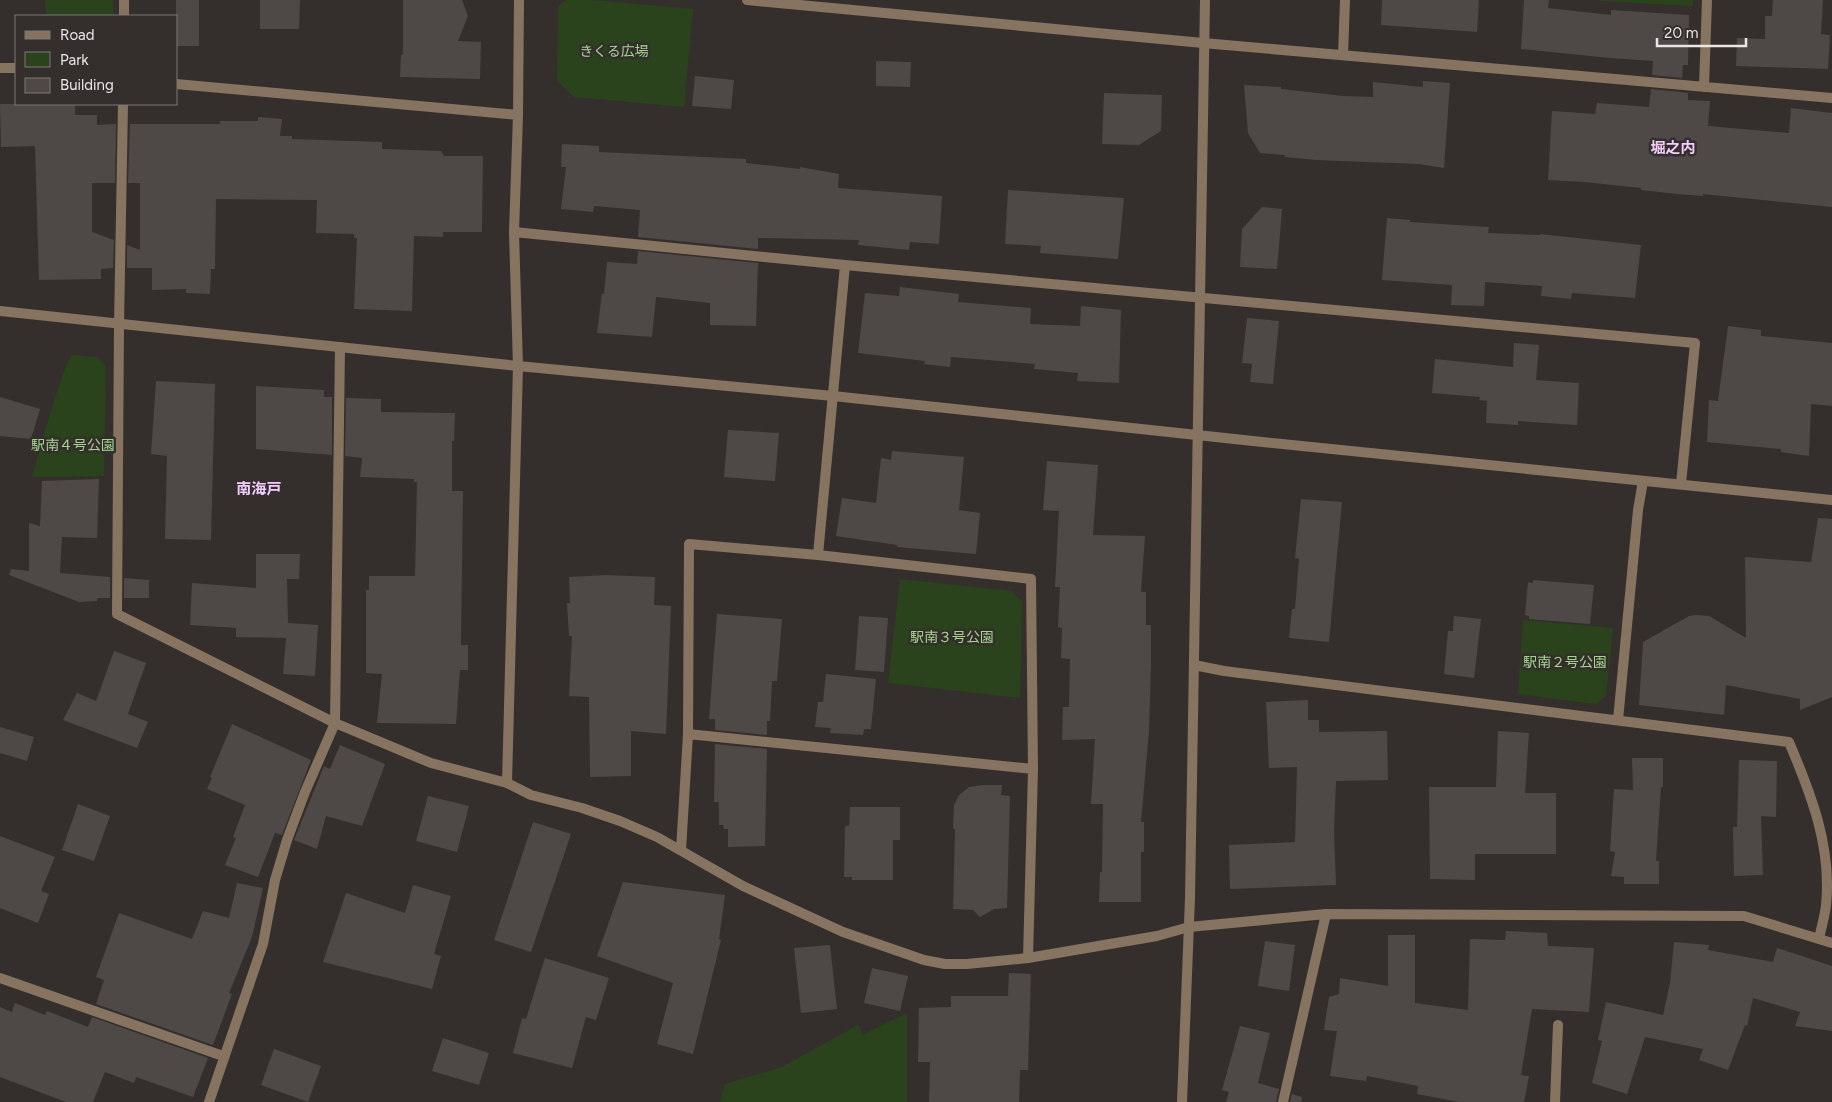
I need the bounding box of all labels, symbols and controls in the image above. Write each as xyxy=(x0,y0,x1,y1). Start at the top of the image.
legend xyxy=(15,15,178,105)
scale bar xyxy=(1657,15,1746,47)
text: 20 m xyxy=(1664,24,1698,42)
text: Road xyxy=(60,26,95,44)
park label: きくる広場 xyxy=(579,43,649,60)
text: Park xyxy=(60,51,89,69)
text: Building xyxy=(60,76,114,94)
district label: 堀之内 xyxy=(1650,139,1696,157)
park label: 駅南４号公園 xyxy=(31,437,115,454)
district label: 南海戸 xyxy=(236,480,282,498)
park label: 駅南３号公園 xyxy=(910,629,994,646)
park label: 駅南２号公園 xyxy=(1523,654,1607,671)

